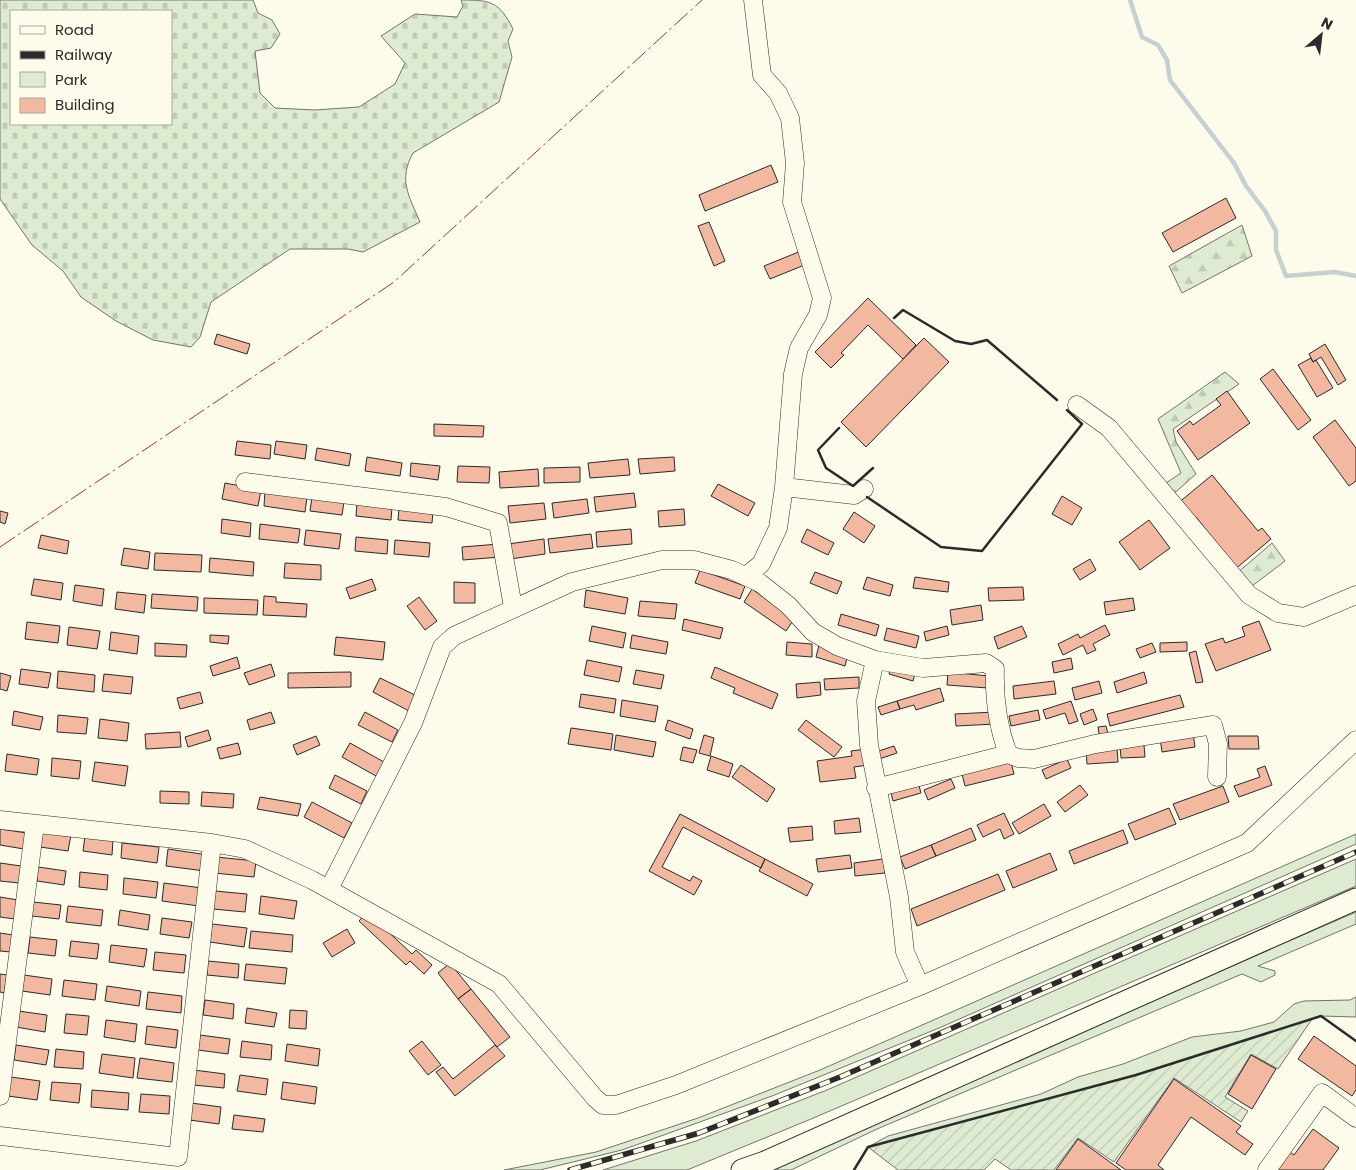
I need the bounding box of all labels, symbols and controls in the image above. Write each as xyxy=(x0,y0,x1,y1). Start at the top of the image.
legend xyxy=(10,10,172,125)
north arrow xyxy=(1296,10,1346,60)
text: N xyxy=(1318,12,1336,35)
text: Road xyxy=(55,19,94,40)
text: Railway xyxy=(55,44,113,65)
text: Park xyxy=(55,69,87,90)
text: Building xyxy=(55,94,115,115)

